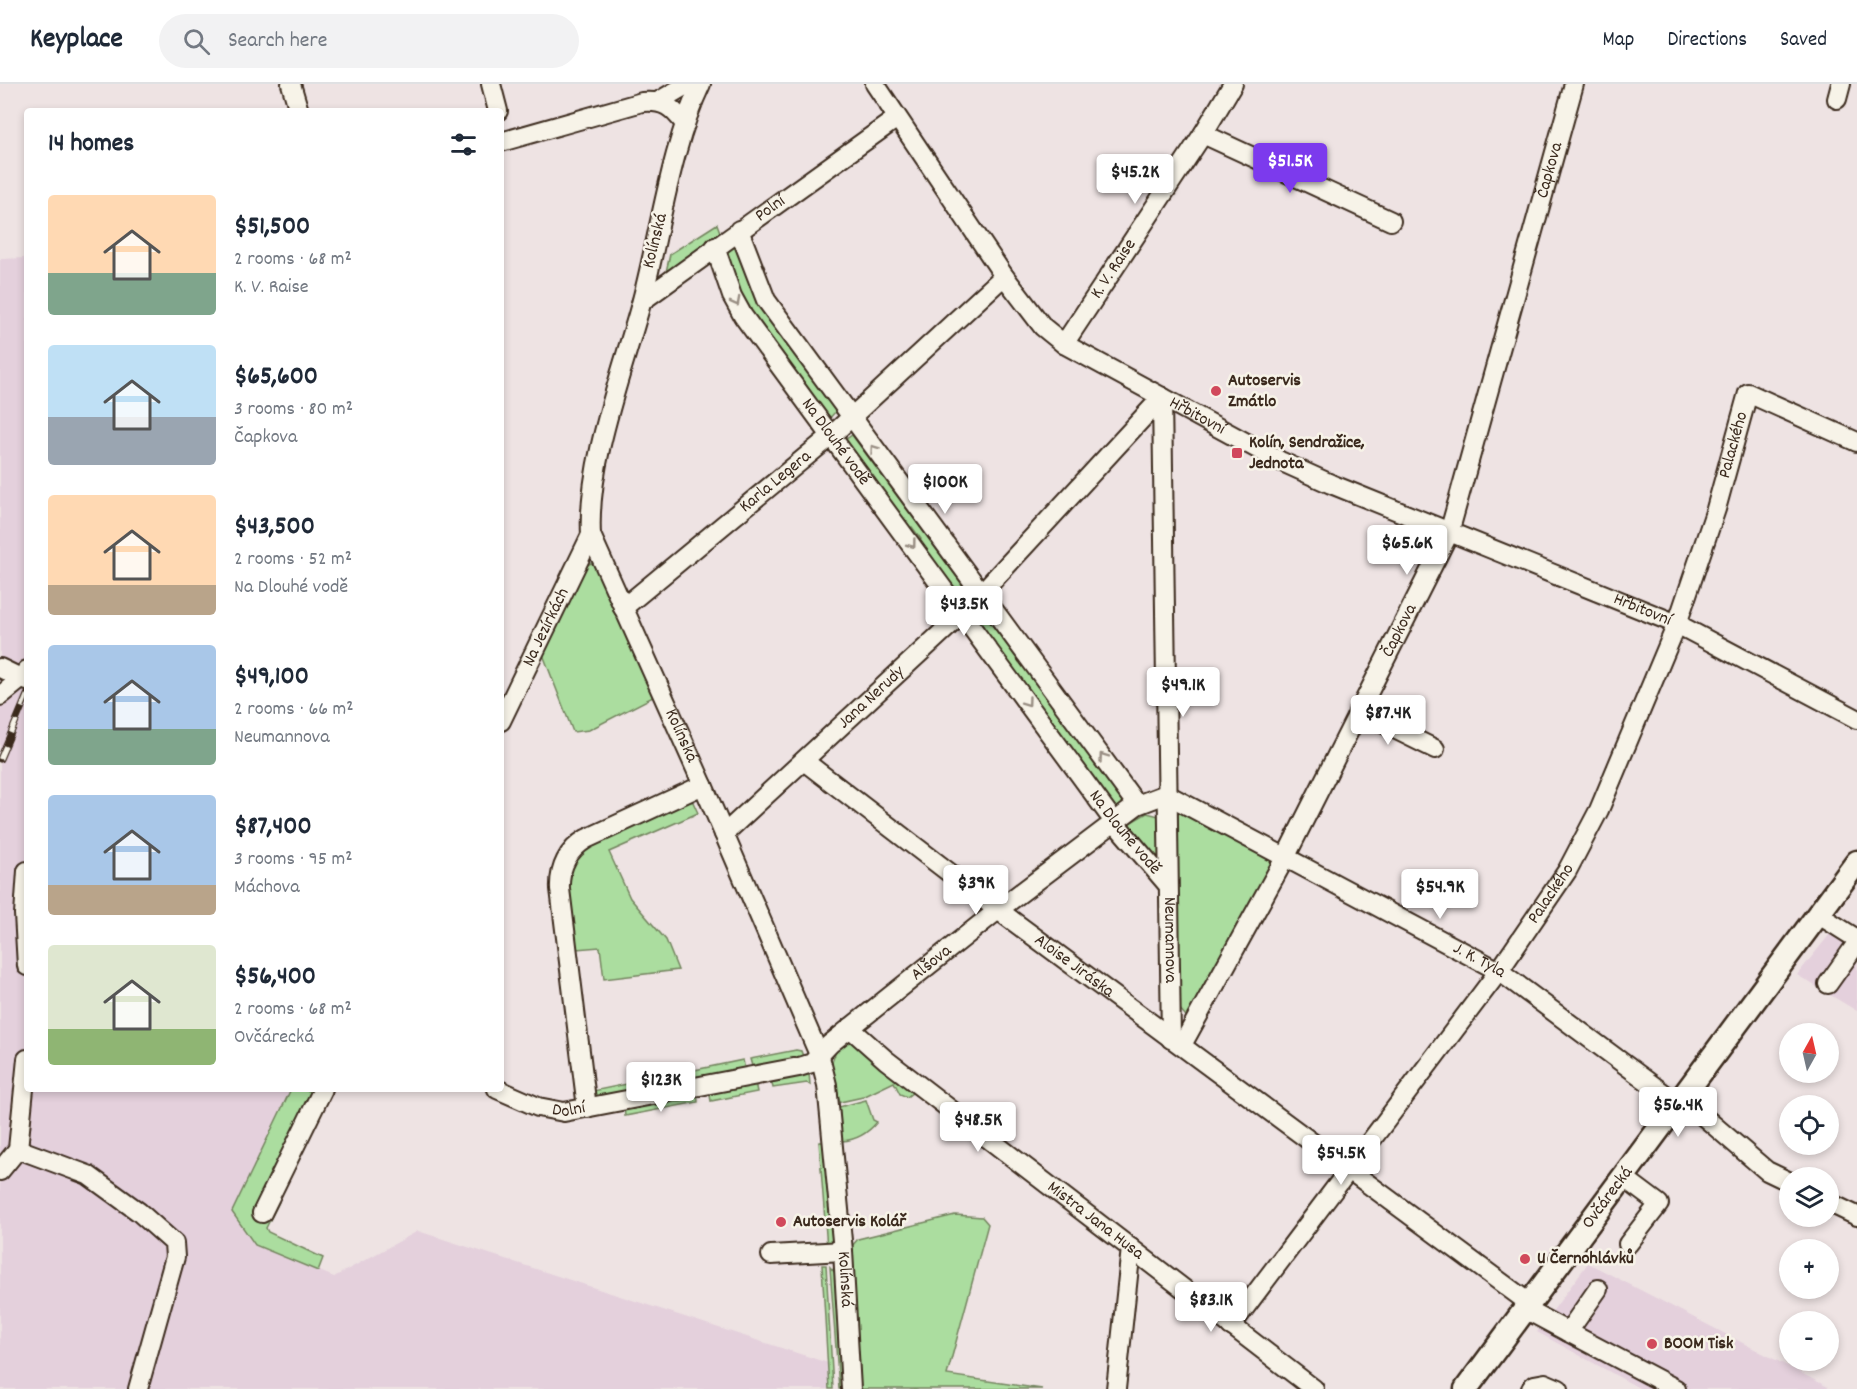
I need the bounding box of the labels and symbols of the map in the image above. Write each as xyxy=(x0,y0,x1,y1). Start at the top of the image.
street label: Čapkova xyxy=(1530,139,1570,201)
pin: $51.5K xyxy=(1241,143,1339,194)
pin: $45.2K xyxy=(1086,154,1184,205)
street label: Polní xyxy=(750,188,792,228)
street label: Kolínská xyxy=(637,211,675,271)
street label: K. V. Raise xyxy=(1085,234,1143,304)
one-way arrow xyxy=(729,296,740,306)
place label: Autoservis Zmátlo xyxy=(1228,369,1301,415)
marker: Autoservis Zmátlo xyxy=(1209,384,1223,398)
street label: Hřbitovní xyxy=(1165,391,1231,442)
street label: Na Dlouhé vodě xyxy=(795,393,876,491)
street label: Palackého xyxy=(1713,409,1755,481)
place label: Kolín, Sendražice, Jednota xyxy=(1249,431,1365,477)
street label: Karla Legera xyxy=(734,444,817,519)
one-way arrow xyxy=(871,444,882,455)
marker: Kolín, Sendražice, Jednota xyxy=(1230,446,1244,460)
pin: $100K xyxy=(903,464,987,515)
pin: $65.6K xyxy=(1358,525,1456,576)
one-way arrow xyxy=(905,538,916,549)
street label: Na Jezírkách xyxy=(517,584,576,671)
pin: $43.5K xyxy=(915,586,1013,637)
street label: Hřbitovní xyxy=(1609,587,1677,634)
street label: Čapkova xyxy=(1376,599,1424,662)
street label: Jana Nerudy xyxy=(833,660,911,735)
pin: $49.1K xyxy=(1134,667,1232,718)
one-way arrow xyxy=(1020,695,1031,706)
pin: $87.4K xyxy=(1339,695,1437,746)
street label: Kolínská xyxy=(658,705,704,767)
one-way arrow xyxy=(1099,753,1110,764)
street label: Na Dlouhé vodě xyxy=(1083,785,1167,881)
street label: Palackého xyxy=(1522,860,1581,929)
pin: $39K xyxy=(940,865,1012,916)
pin: $54.9K xyxy=(1391,869,1489,920)
street label: Neumannova xyxy=(1157,897,1183,984)
street label: Aloise Jiráska xyxy=(1029,928,1120,1004)
street label: J. K. Tyla xyxy=(1448,936,1511,985)
street label: Alšova xyxy=(906,939,958,987)
north arrow xyxy=(1779,1023,1839,1083)
pin: $123K xyxy=(619,1062,703,1113)
pin: $56.4K xyxy=(1629,1087,1727,1138)
street label: Dolní xyxy=(550,1095,589,1125)
pin: $48.5K xyxy=(929,1102,1027,1153)
pin: $54.5K xyxy=(1292,1135,1390,1186)
street label: Ovčárecká xyxy=(1576,1161,1639,1234)
street label: Mistra Jana Husa xyxy=(1041,1175,1149,1266)
place label: Autoservis Kolář xyxy=(793,1210,908,1235)
marker: Autoservis Kolář xyxy=(774,1215,788,1229)
place label: U Černohlávků xyxy=(1537,1247,1634,1272)
street label: Kolínská xyxy=(831,1251,859,1308)
marker: U Černohlávků xyxy=(1518,1252,1532,1266)
pin: $83.1K xyxy=(1162,1282,1260,1333)
place label: BOOM Tisk xyxy=(1664,1332,1734,1357)
marker: BOOM Tisk xyxy=(1645,1337,1659,1351)

